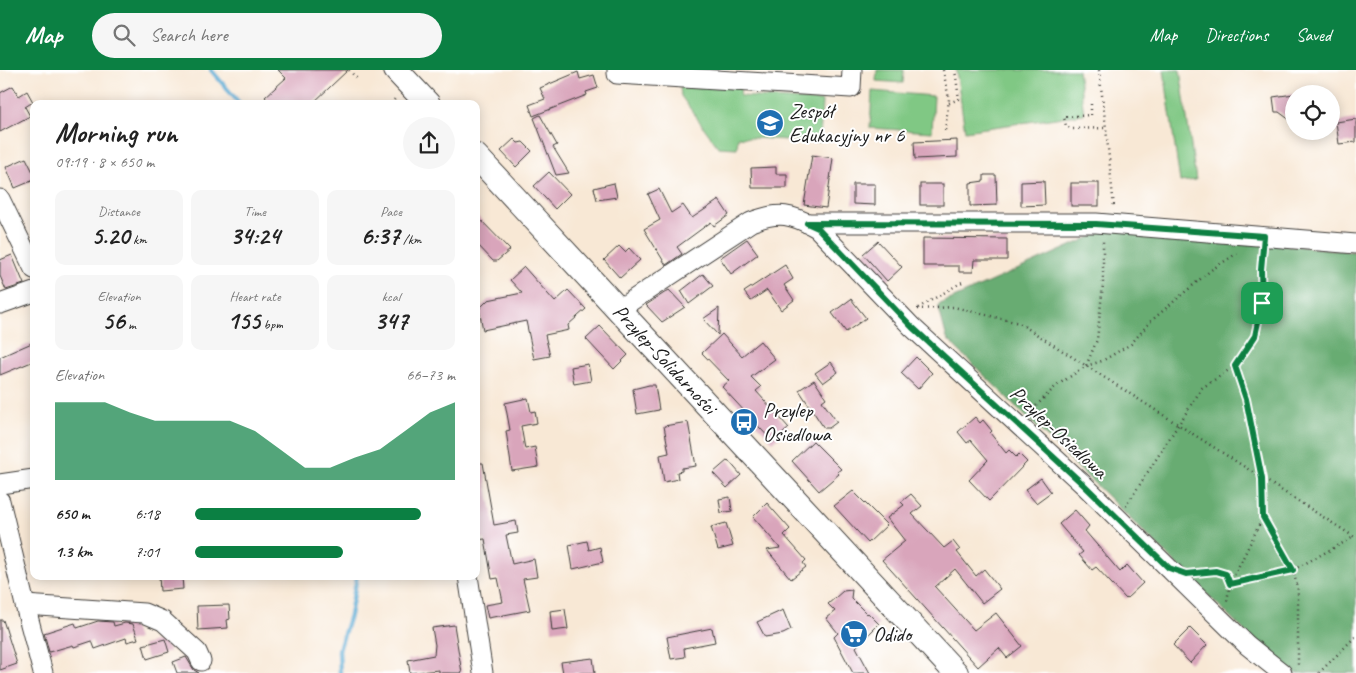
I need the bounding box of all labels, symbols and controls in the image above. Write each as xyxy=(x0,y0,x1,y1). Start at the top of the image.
search box xyxy=(92,13,442,58)
text: Map xyxy=(25,20,62,50)
icon: search xyxy=(110,21,138,49)
text: Search here xyxy=(150,23,228,47)
text: Map xyxy=(1150,24,1177,46)
text: Directions xyxy=(1205,24,1268,46)
text: Saved xyxy=(1296,24,1331,46)
map controls xyxy=(1285,85,1340,140)
button: locate xyxy=(1285,85,1340,140)
place label: Zespół Edukacyjny nr 6 xyxy=(789,98,905,148)
school or university icon: Zespół Edukacyjny nr 6 xyxy=(755,108,785,138)
text: Morning run xyxy=(55,115,177,150)
button: share xyxy=(403,117,455,169)
text: 09:19 · 8 × 650 m xyxy=(55,152,154,172)
text: Distance xyxy=(98,203,140,220)
text: Time xyxy=(244,203,266,220)
text: Pace xyxy=(380,203,402,220)
text: 5.20 xyxy=(91,220,130,252)
text: 34:24 xyxy=(230,220,280,252)
text: 6:37 xyxy=(361,220,400,252)
text: km xyxy=(130,231,147,248)
text: /km xyxy=(400,231,421,248)
pin xyxy=(1241,282,1283,324)
text: Elevation xyxy=(97,288,141,305)
text: Heart rate xyxy=(229,288,281,305)
text: kcal xyxy=(382,288,400,305)
icon: arrive xyxy=(1248,289,1276,317)
street label: Przylep-Solidarności xyxy=(607,299,725,422)
text: 56 xyxy=(102,305,125,337)
text: 155 xyxy=(227,305,260,337)
text: 347 xyxy=(374,305,408,337)
text: m xyxy=(125,316,136,333)
text: bpm xyxy=(260,316,283,333)
text: Elevation xyxy=(55,365,104,385)
text: 66–73 m xyxy=(406,365,455,385)
street label: Przylep-Osiedlowa xyxy=(1005,380,1115,485)
place label: Przylep Osiedlowa xyxy=(763,397,833,447)
bus stop icon: Przylep Osiedlowa xyxy=(729,407,759,437)
text: 650 m xyxy=(55,504,90,524)
text: 6:18 xyxy=(135,504,160,524)
text: 1.3 km xyxy=(55,542,92,562)
text: 7:01 xyxy=(135,542,160,562)
supermarket icon: Odido xyxy=(839,619,869,649)
place label: Odido xyxy=(873,621,914,647)

